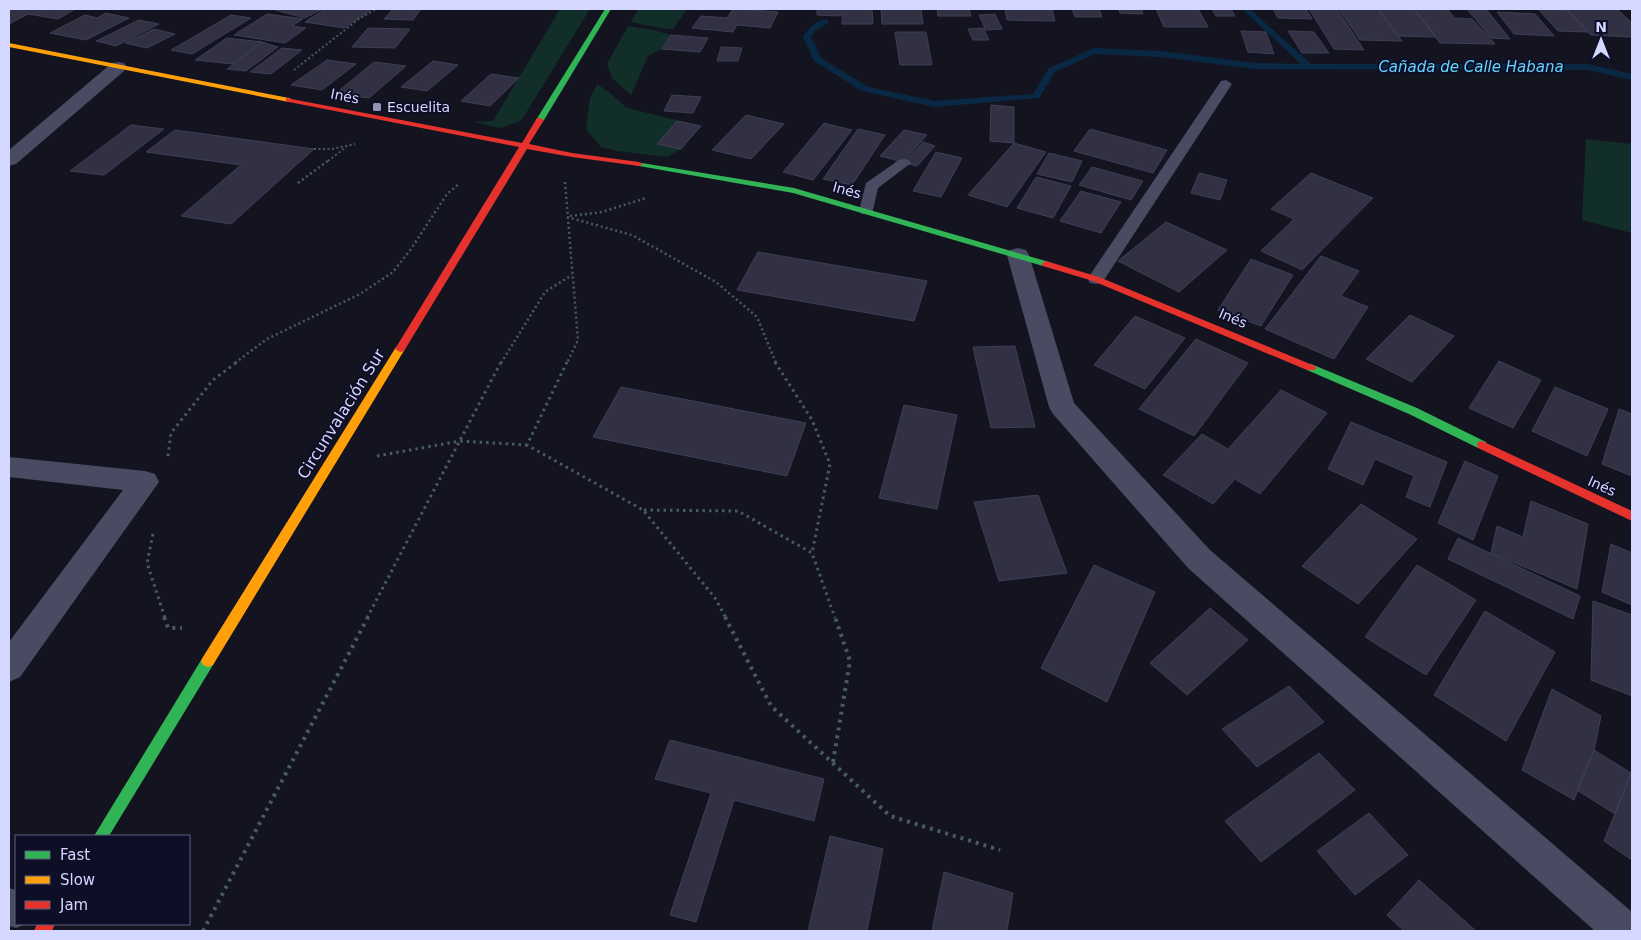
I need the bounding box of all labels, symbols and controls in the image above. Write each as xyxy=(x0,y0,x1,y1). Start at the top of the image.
north arrow xyxy=(1576,15,1626,65)
text: N xyxy=(1595,19,1607,35)
water label: Cañada de Calle Habana xyxy=(1378,58,1564,76)
street label: Inés xyxy=(329,85,361,107)
place label: Escuelita xyxy=(387,99,450,115)
marker: Escuelita xyxy=(371,101,383,113)
street label: Inés xyxy=(831,179,863,201)
street label: Inés xyxy=(1217,305,1249,331)
street label: Circunvalación Sur xyxy=(293,345,389,482)
street label: Inés xyxy=(1586,473,1618,499)
legend xyxy=(15,835,190,925)
text: Fast xyxy=(60,846,90,864)
text: Slow xyxy=(60,871,95,889)
text: Jam xyxy=(59,896,88,914)

